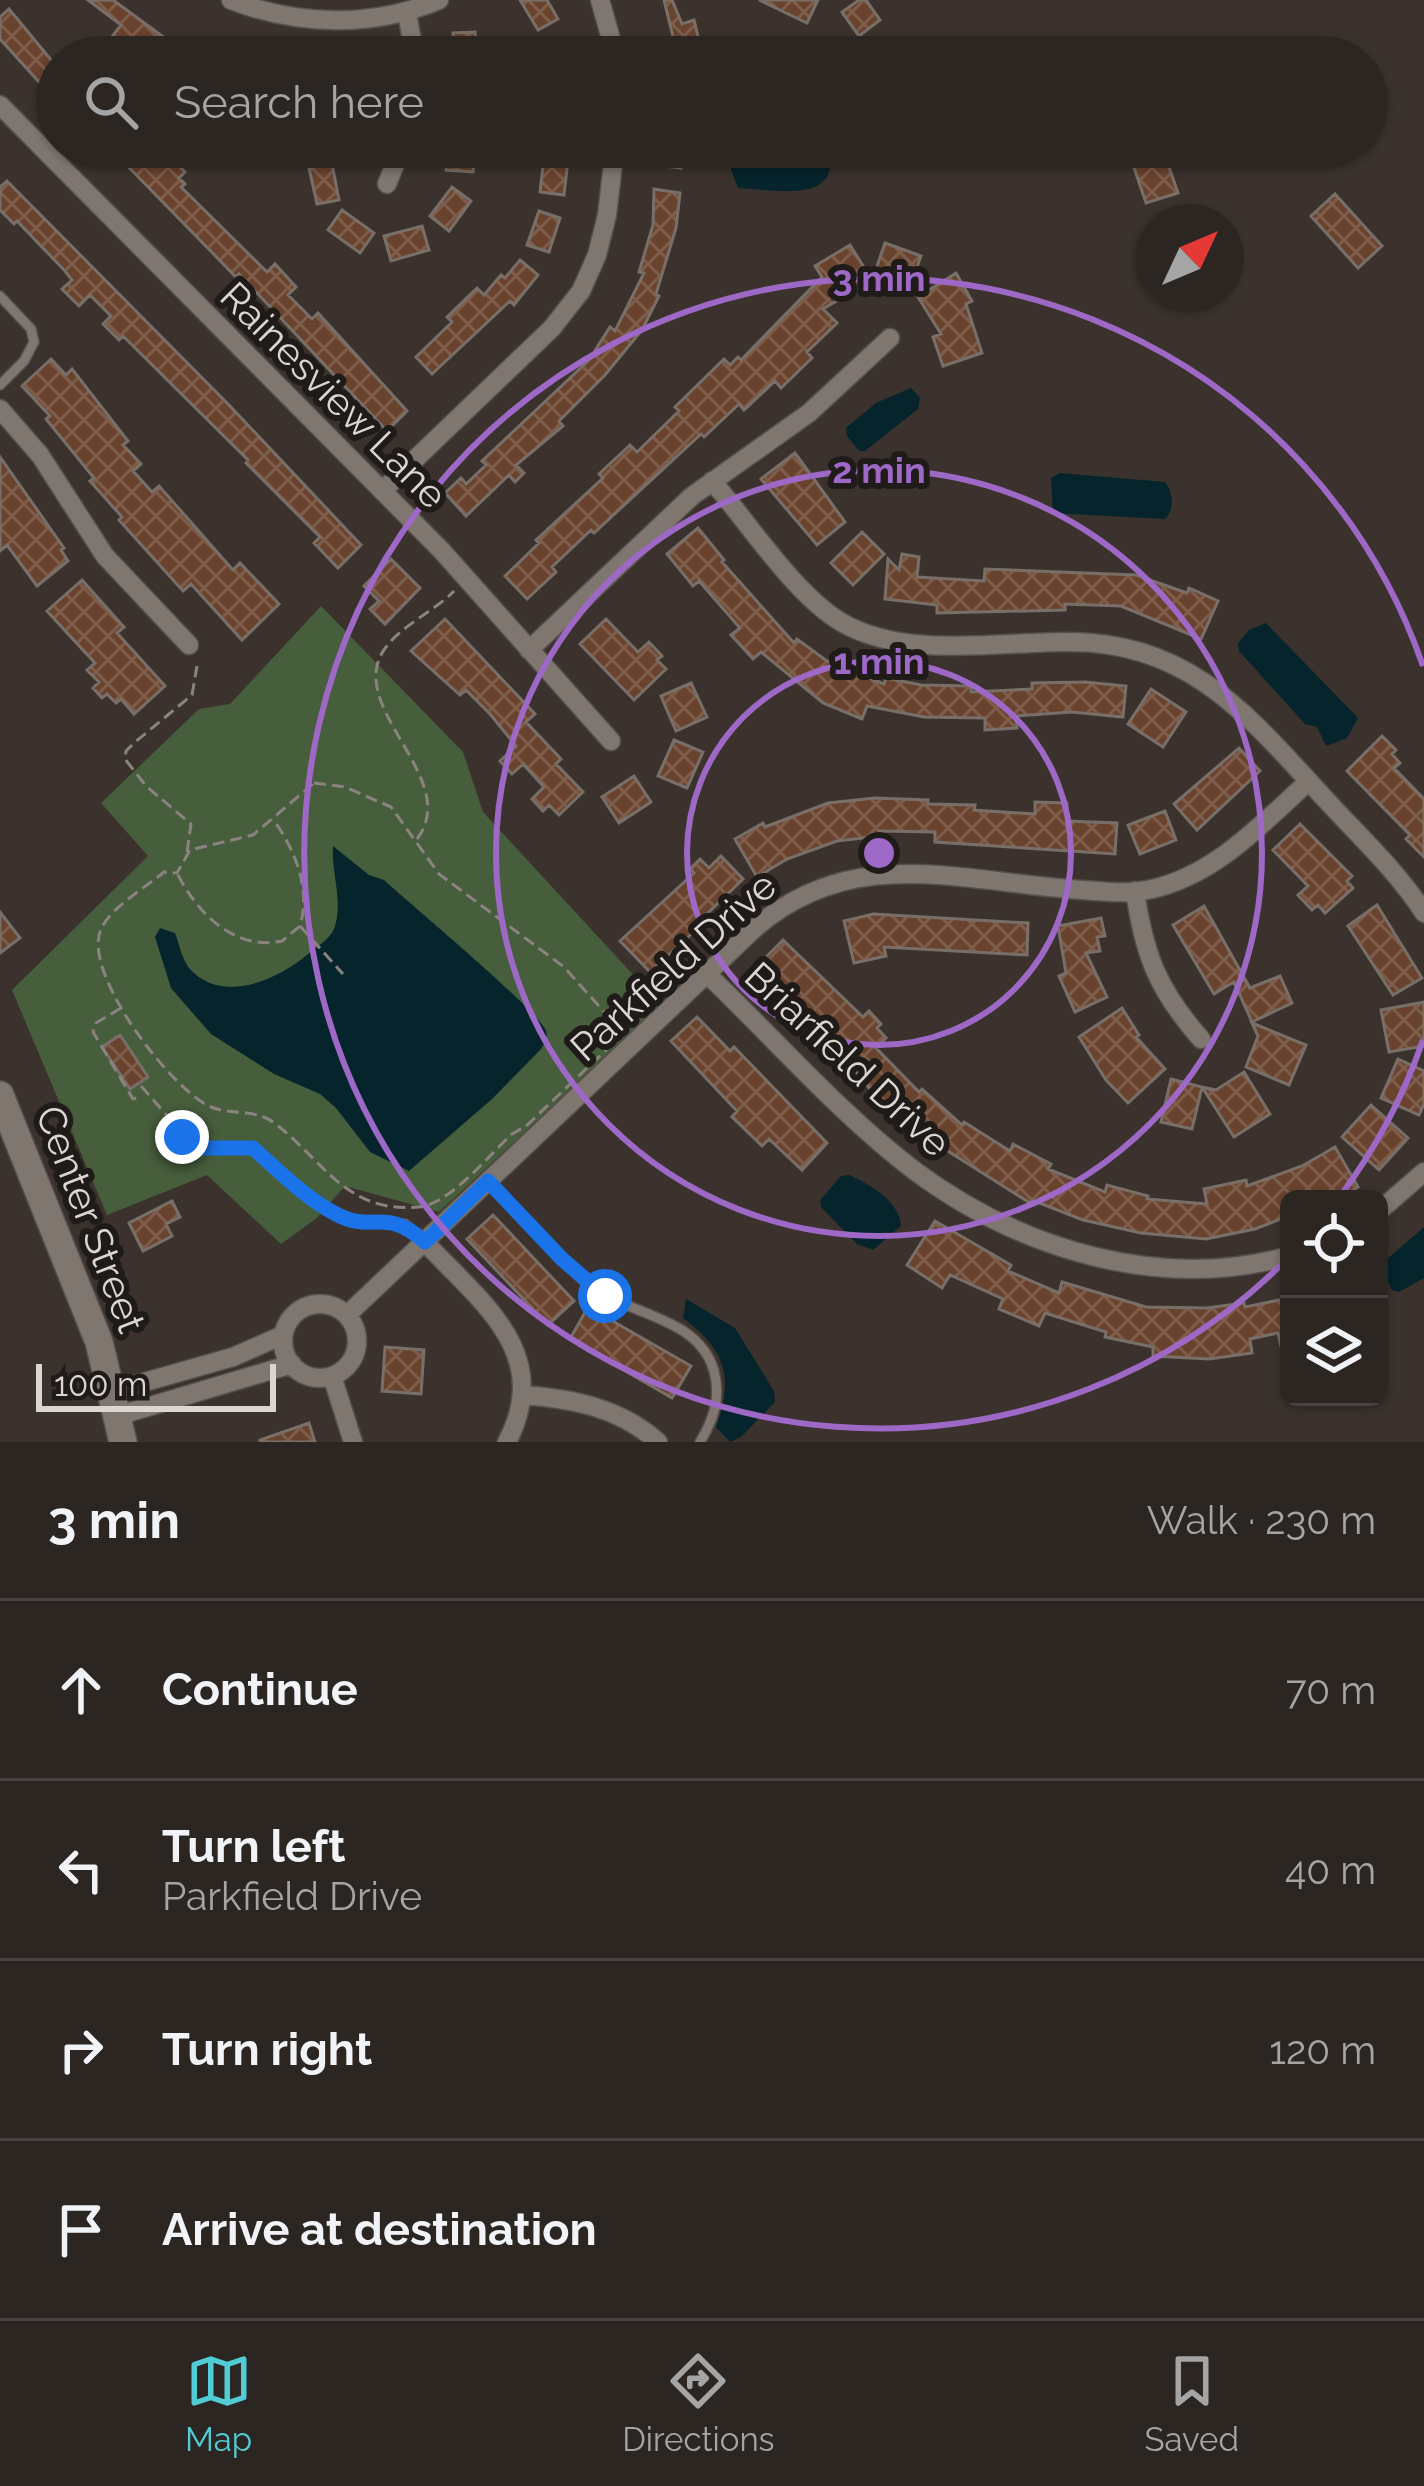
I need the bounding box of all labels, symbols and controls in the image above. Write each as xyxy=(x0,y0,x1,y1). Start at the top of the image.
search box xyxy=(36,36,1388,168)
icon: search xyxy=(78,69,144,135)
text: Search here xyxy=(174,76,424,129)
north arrow xyxy=(1136,204,1244,312)
text: 3 min xyxy=(832,257,926,299)
street label: Rainesview Lane xyxy=(211,272,457,518)
text: 2 min xyxy=(832,449,926,491)
text: 1 min xyxy=(834,640,924,682)
centre of rings xyxy=(858,832,900,874)
street label: Parkfield Drive xyxy=(561,862,785,1070)
street label: Briarfield Drive xyxy=(736,952,960,1166)
street label: Center Street xyxy=(27,1099,155,1339)
route end xyxy=(155,1110,209,1164)
map controls xyxy=(1280,1190,1388,1406)
button: locate xyxy=(1280,1190,1388,1298)
route start xyxy=(578,1269,632,1323)
button: layers xyxy=(1280,1298,1388,1406)
scale bar xyxy=(36,1358,276,1411)
text: 100 m xyxy=(54,1365,147,1404)
text: 3 min xyxy=(48,1490,180,1550)
text: Walk · 230 m xyxy=(1147,1497,1376,1543)
icon: ahead xyxy=(48,1657,114,1723)
text: Continue xyxy=(162,1663,358,1716)
text: 70 m xyxy=(1286,1667,1376,1713)
text: Turn left xyxy=(162,1820,345,1873)
icon: left xyxy=(48,1837,114,1903)
text: 40 m xyxy=(1285,1847,1376,1893)
text: Parkfield Drive xyxy=(162,1873,422,1919)
icon: right xyxy=(48,2017,114,2083)
text: Turn right xyxy=(162,2023,372,2076)
text: 120 m xyxy=(1269,2027,1376,2073)
icon: arrive xyxy=(48,2197,114,2263)
text: Arrive at destination xyxy=(162,2203,597,2256)
tab: Map xyxy=(185,2348,252,2459)
tab: Directions xyxy=(622,2348,775,2459)
tab: Saved xyxy=(1145,2348,1239,2459)

